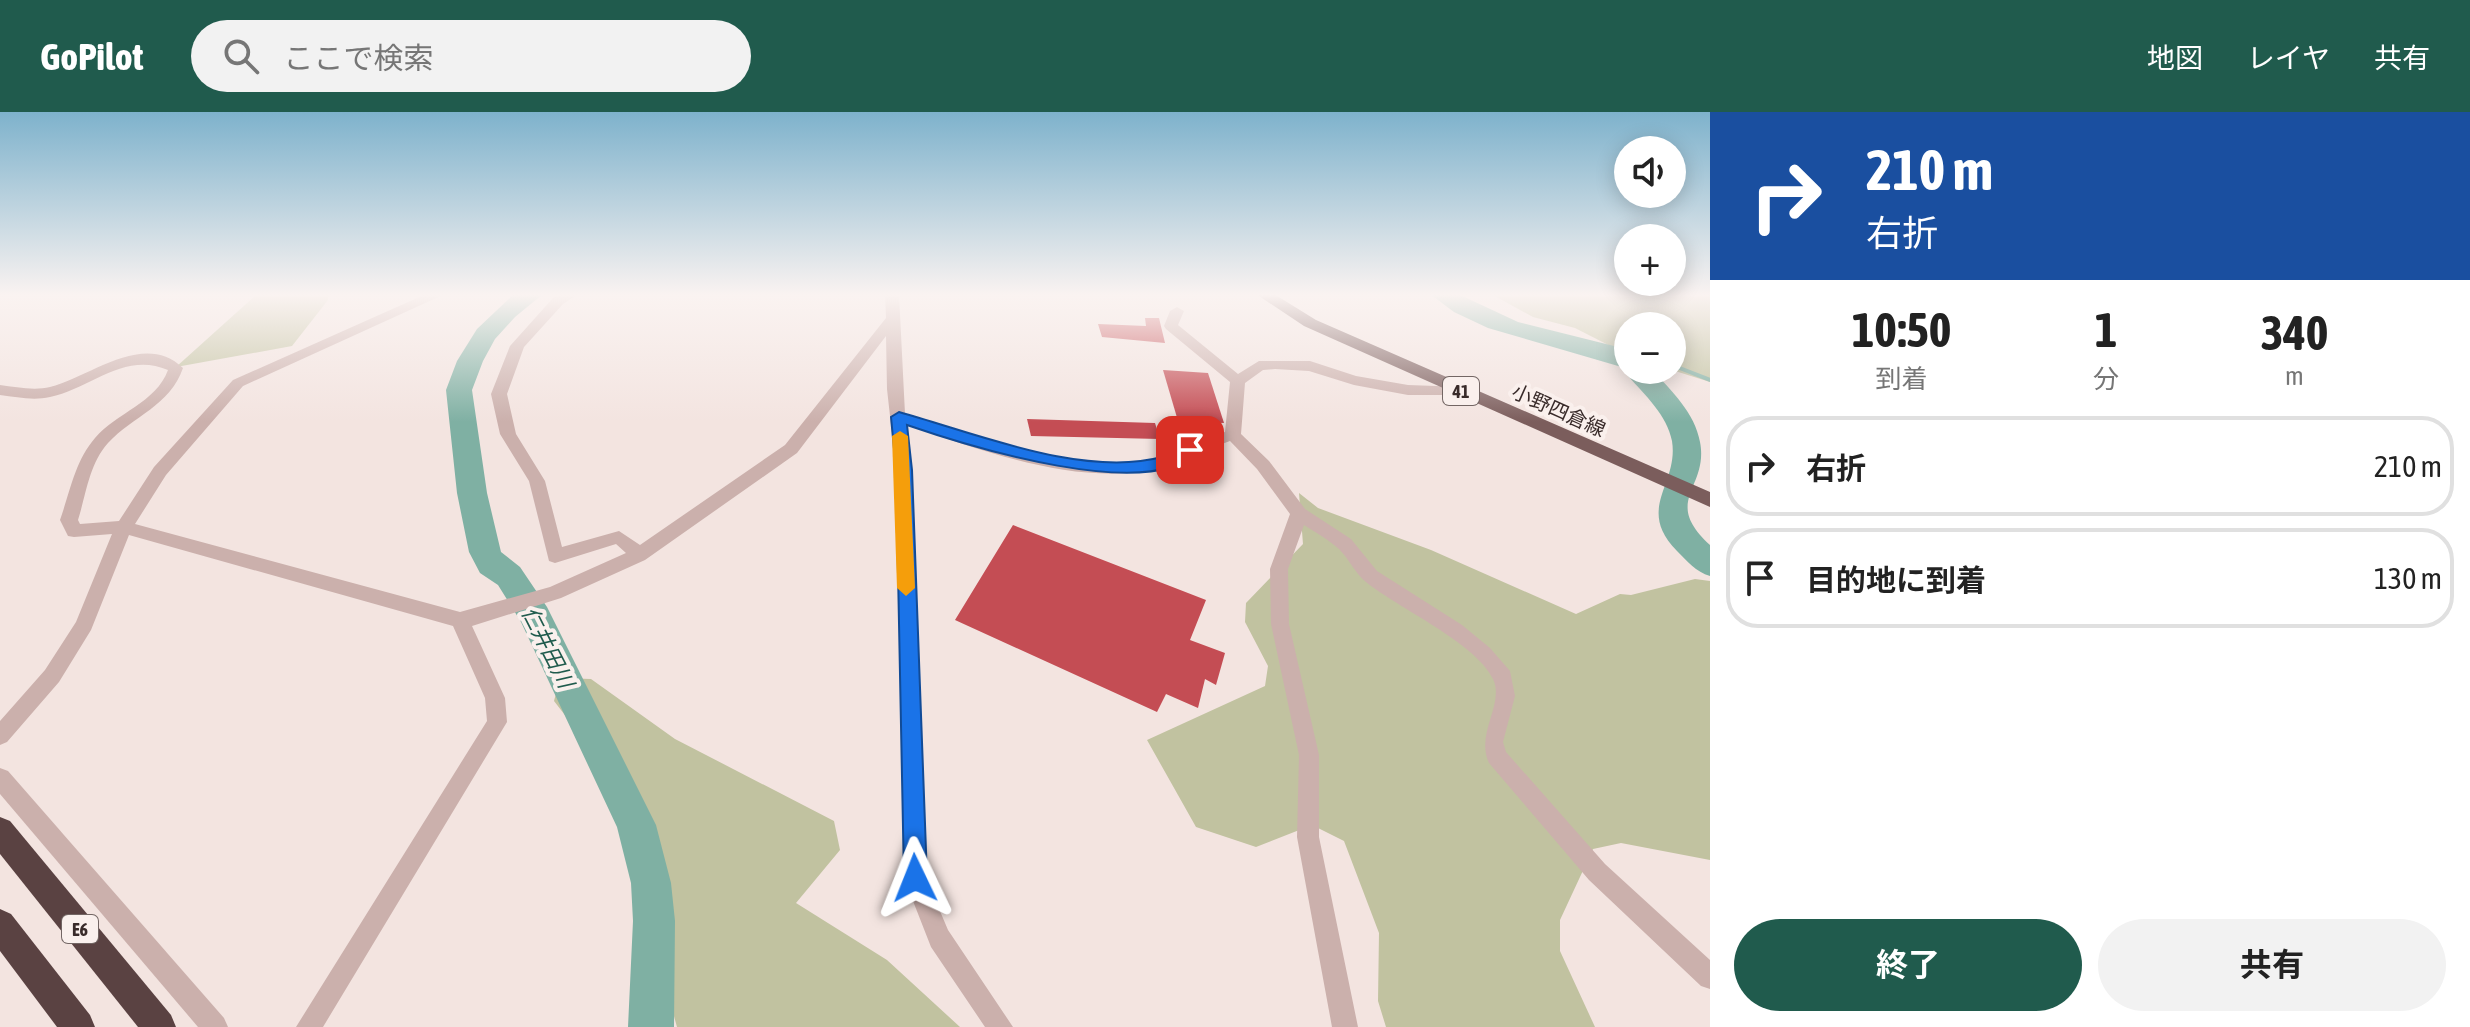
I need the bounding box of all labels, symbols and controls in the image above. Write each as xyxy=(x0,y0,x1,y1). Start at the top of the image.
search box xyxy=(191,20,751,92)
icon: search xyxy=(219,34,263,78)
text: GoPilot xyxy=(40,35,143,78)
text: ここで検索 xyxy=(283,41,433,75)
text: 地図 xyxy=(2147,42,2203,74)
text: レイヤ xyxy=(2247,42,2330,74)
text: 共有 xyxy=(2374,42,2430,74)
map controls xyxy=(1614,136,1686,384)
button: sound xyxy=(1614,136,1686,208)
text: 210 m xyxy=(1866,138,1993,202)
icon: right xyxy=(1734,144,1838,248)
text: 右折 xyxy=(1866,212,1938,254)
button: + xyxy=(1614,224,1686,296)
text: 10:50 xyxy=(1852,302,1951,357)
text: 1 xyxy=(2095,302,2117,357)
text: 340 xyxy=(2261,305,2328,360)
button: − xyxy=(1614,312,1686,384)
text: m xyxy=(2285,361,2304,391)
text: 到着 xyxy=(1875,364,1928,394)
text: 分 xyxy=(2093,364,2119,394)
road number: 41 xyxy=(1443,377,1479,405)
street label: 小野四倉線 xyxy=(1509,379,1609,441)
pin xyxy=(1156,416,1224,484)
icon: arrive xyxy=(1168,428,1212,472)
icon: right xyxy=(1738,444,1782,488)
text: 210 m xyxy=(2374,449,2442,483)
text: 右折 xyxy=(1806,451,1866,485)
icon: arrive xyxy=(1738,556,1782,600)
text: 130 m xyxy=(2374,561,2442,595)
text: 目的地に到着 xyxy=(1806,563,1986,597)
water label: 仁井田川 xyxy=(516,602,580,694)
position arrow xyxy=(873,836,957,920)
road number: E6 xyxy=(62,915,98,943)
button: 終了 xyxy=(1734,919,2082,1011)
button: 共有 xyxy=(2098,919,2446,1011)

